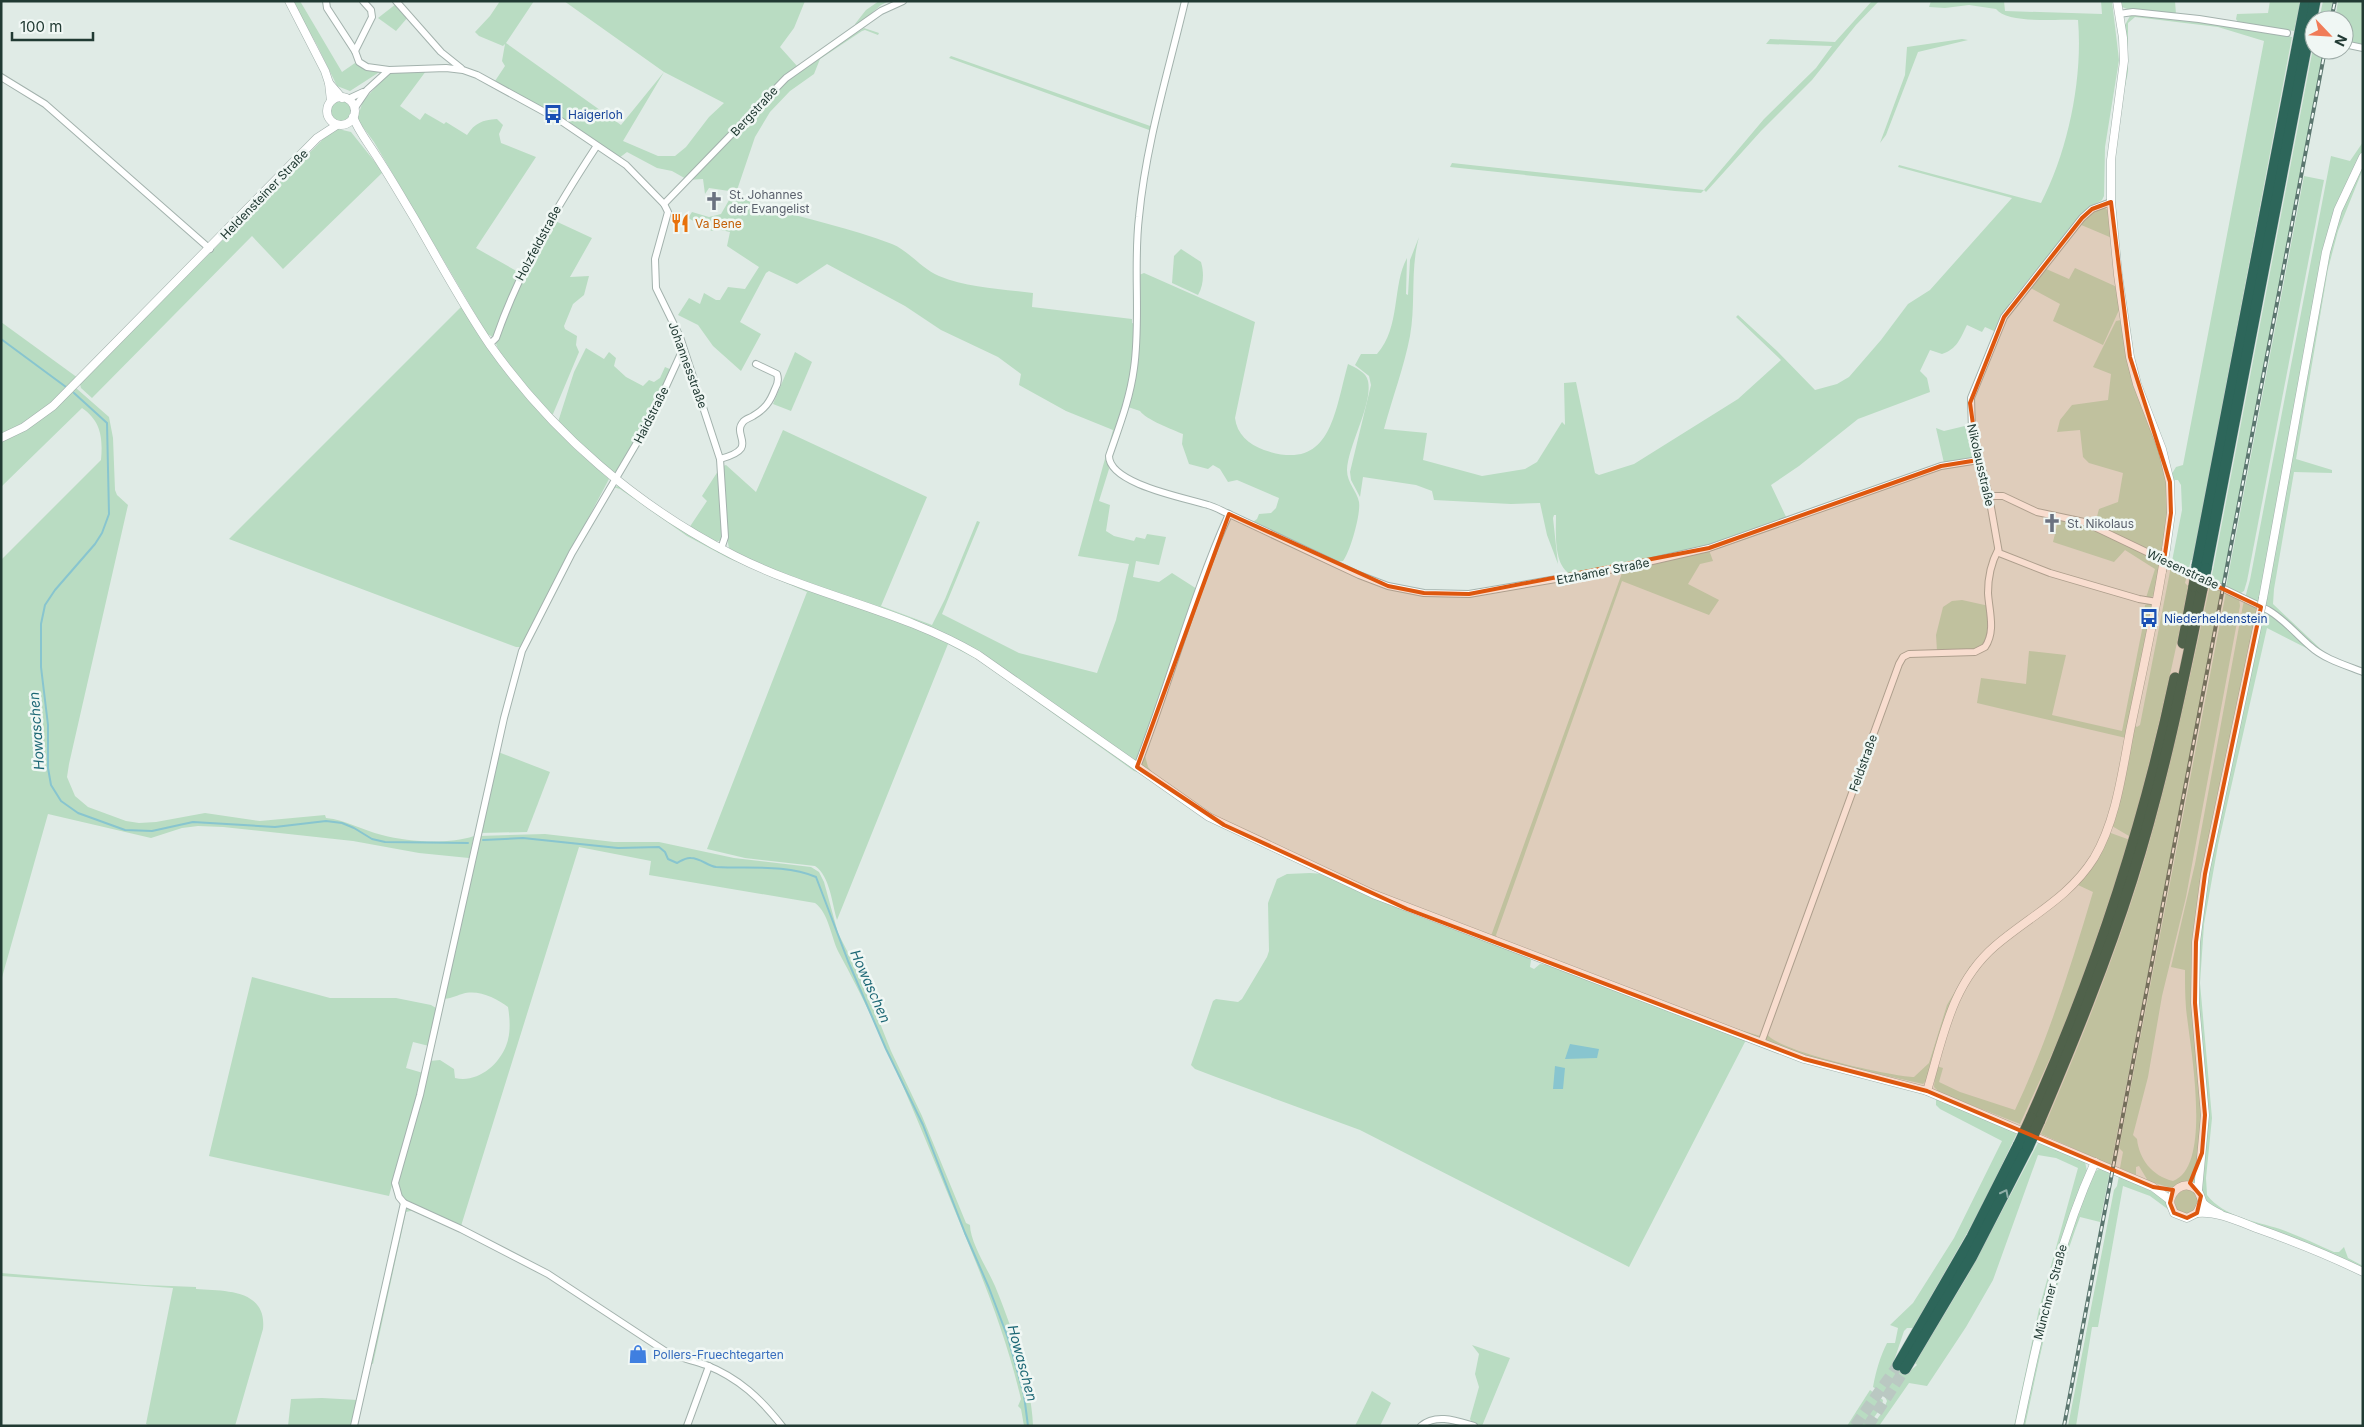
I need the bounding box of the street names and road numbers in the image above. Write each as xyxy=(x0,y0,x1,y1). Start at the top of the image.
street label: Bergstraße xyxy=(727,83,781,139)
street label: Heldensteiner Straße xyxy=(217,146,311,242)
street label: Holzfeldstraße xyxy=(512,203,564,283)
street label: Johannesstraße xyxy=(665,320,711,410)
street label: Haidstraße xyxy=(630,384,672,446)
street label: Nikolausstraße xyxy=(1964,422,1998,508)
street label: Wiesenstraße xyxy=(2144,546,2222,592)
street label: Etzhamer Straße xyxy=(1555,555,1651,587)
street label: Feldstraße xyxy=(1846,732,1880,794)
street label: Münchner Straße xyxy=(2030,1243,2070,1341)

